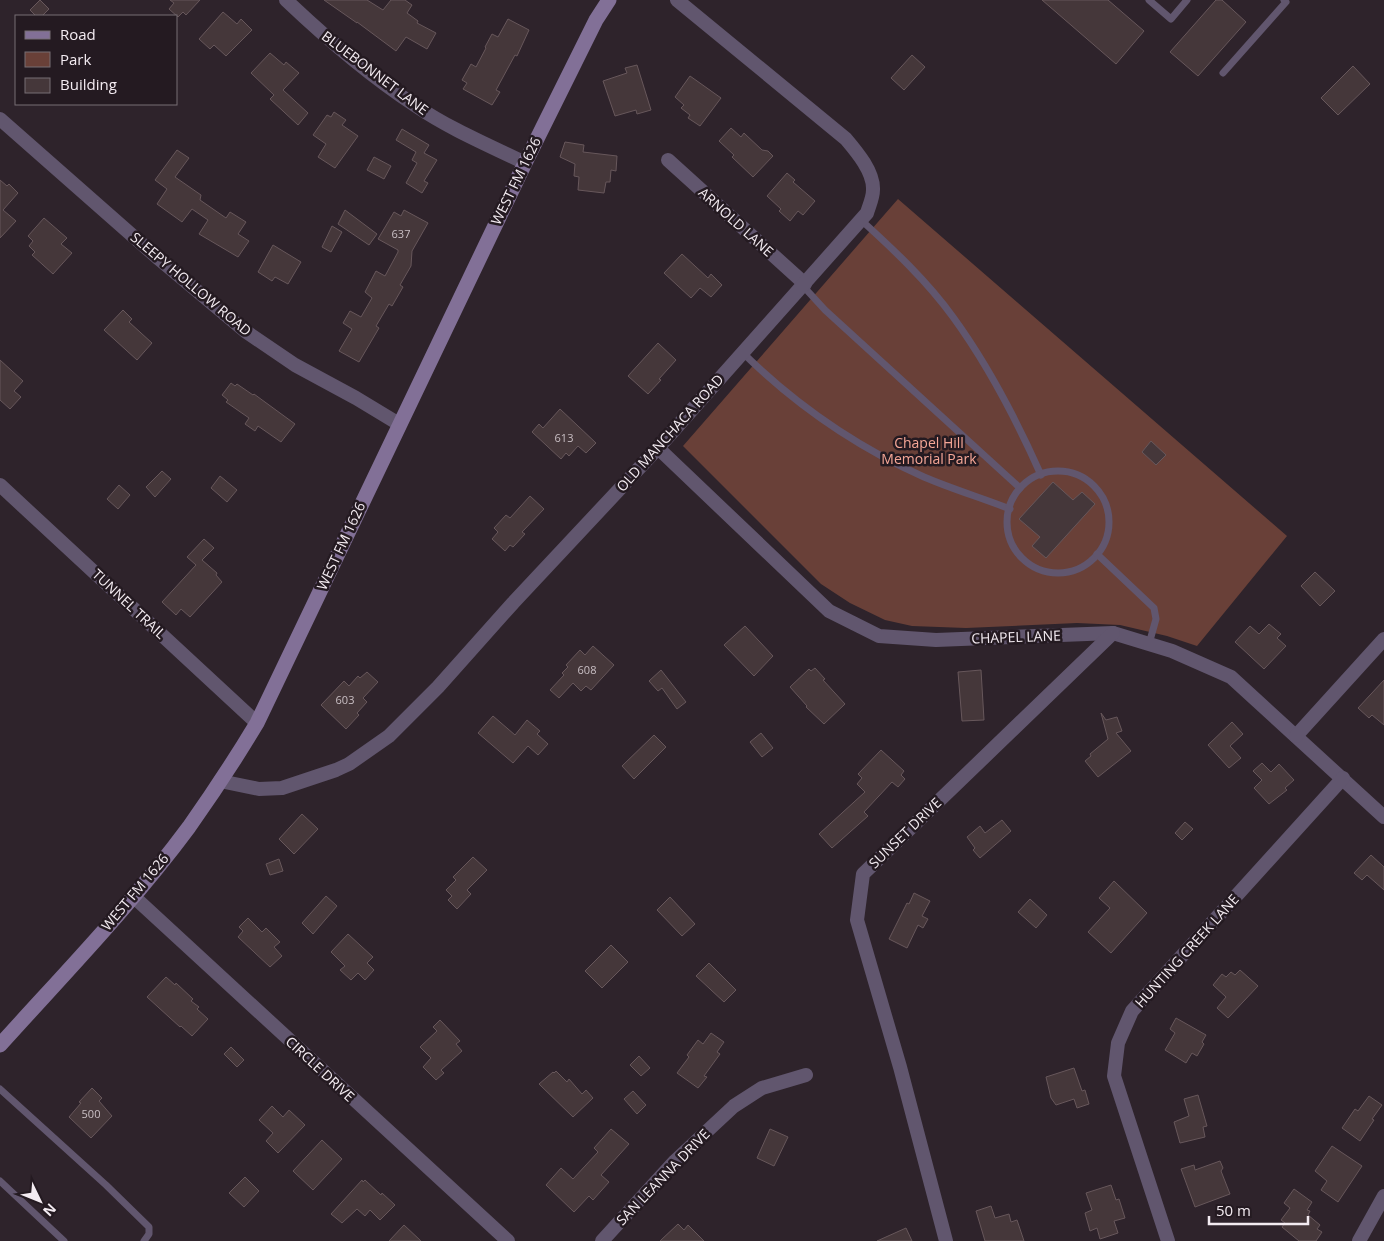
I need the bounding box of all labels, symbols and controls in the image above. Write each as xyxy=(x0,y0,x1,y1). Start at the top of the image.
legend xyxy=(15,15,178,105)
text: Road xyxy=(60,24,96,44)
street label: BLUEBONNET LANE xyxy=(318,26,433,119)
text: Park xyxy=(60,49,91,69)
text: Building xyxy=(60,74,117,94)
street label: WEST FM 1626 xyxy=(486,134,545,228)
street label: ARNOLD LANE xyxy=(695,183,778,260)
house number: 637 xyxy=(392,226,410,241)
street label: SLEEPY HOLLOW ROAD xyxy=(127,227,256,340)
street label: OLD MANCHACA ROAD xyxy=(612,370,727,495)
house number: 613 xyxy=(555,430,573,445)
park label: Chapel Hill Memorial Park xyxy=(881,433,977,468)
street label: WEST FM 1626 xyxy=(312,499,369,593)
street label: TUNNEL TRAIL xyxy=(88,565,170,643)
street label: CHAPEL LANE xyxy=(971,625,1061,648)
house number: 608 xyxy=(578,662,596,677)
house number: 603 xyxy=(336,692,354,707)
street label: SUNSET DRIVE xyxy=(864,793,945,872)
street label: WEST FM 1626 xyxy=(97,849,172,934)
street label: HUNTING CREEK LANE xyxy=(1130,890,1243,1012)
street label: CIRCLE DRIVE xyxy=(282,1032,359,1106)
house number: 500 xyxy=(82,1106,100,1121)
street label: SAN LEANNA DRIVE xyxy=(612,1124,714,1229)
north arrow xyxy=(15,1176,65,1226)
scale bar xyxy=(1209,1194,1308,1226)
text: N xyxy=(39,1200,61,1221)
text: 50 m xyxy=(1216,1200,1251,1220)

